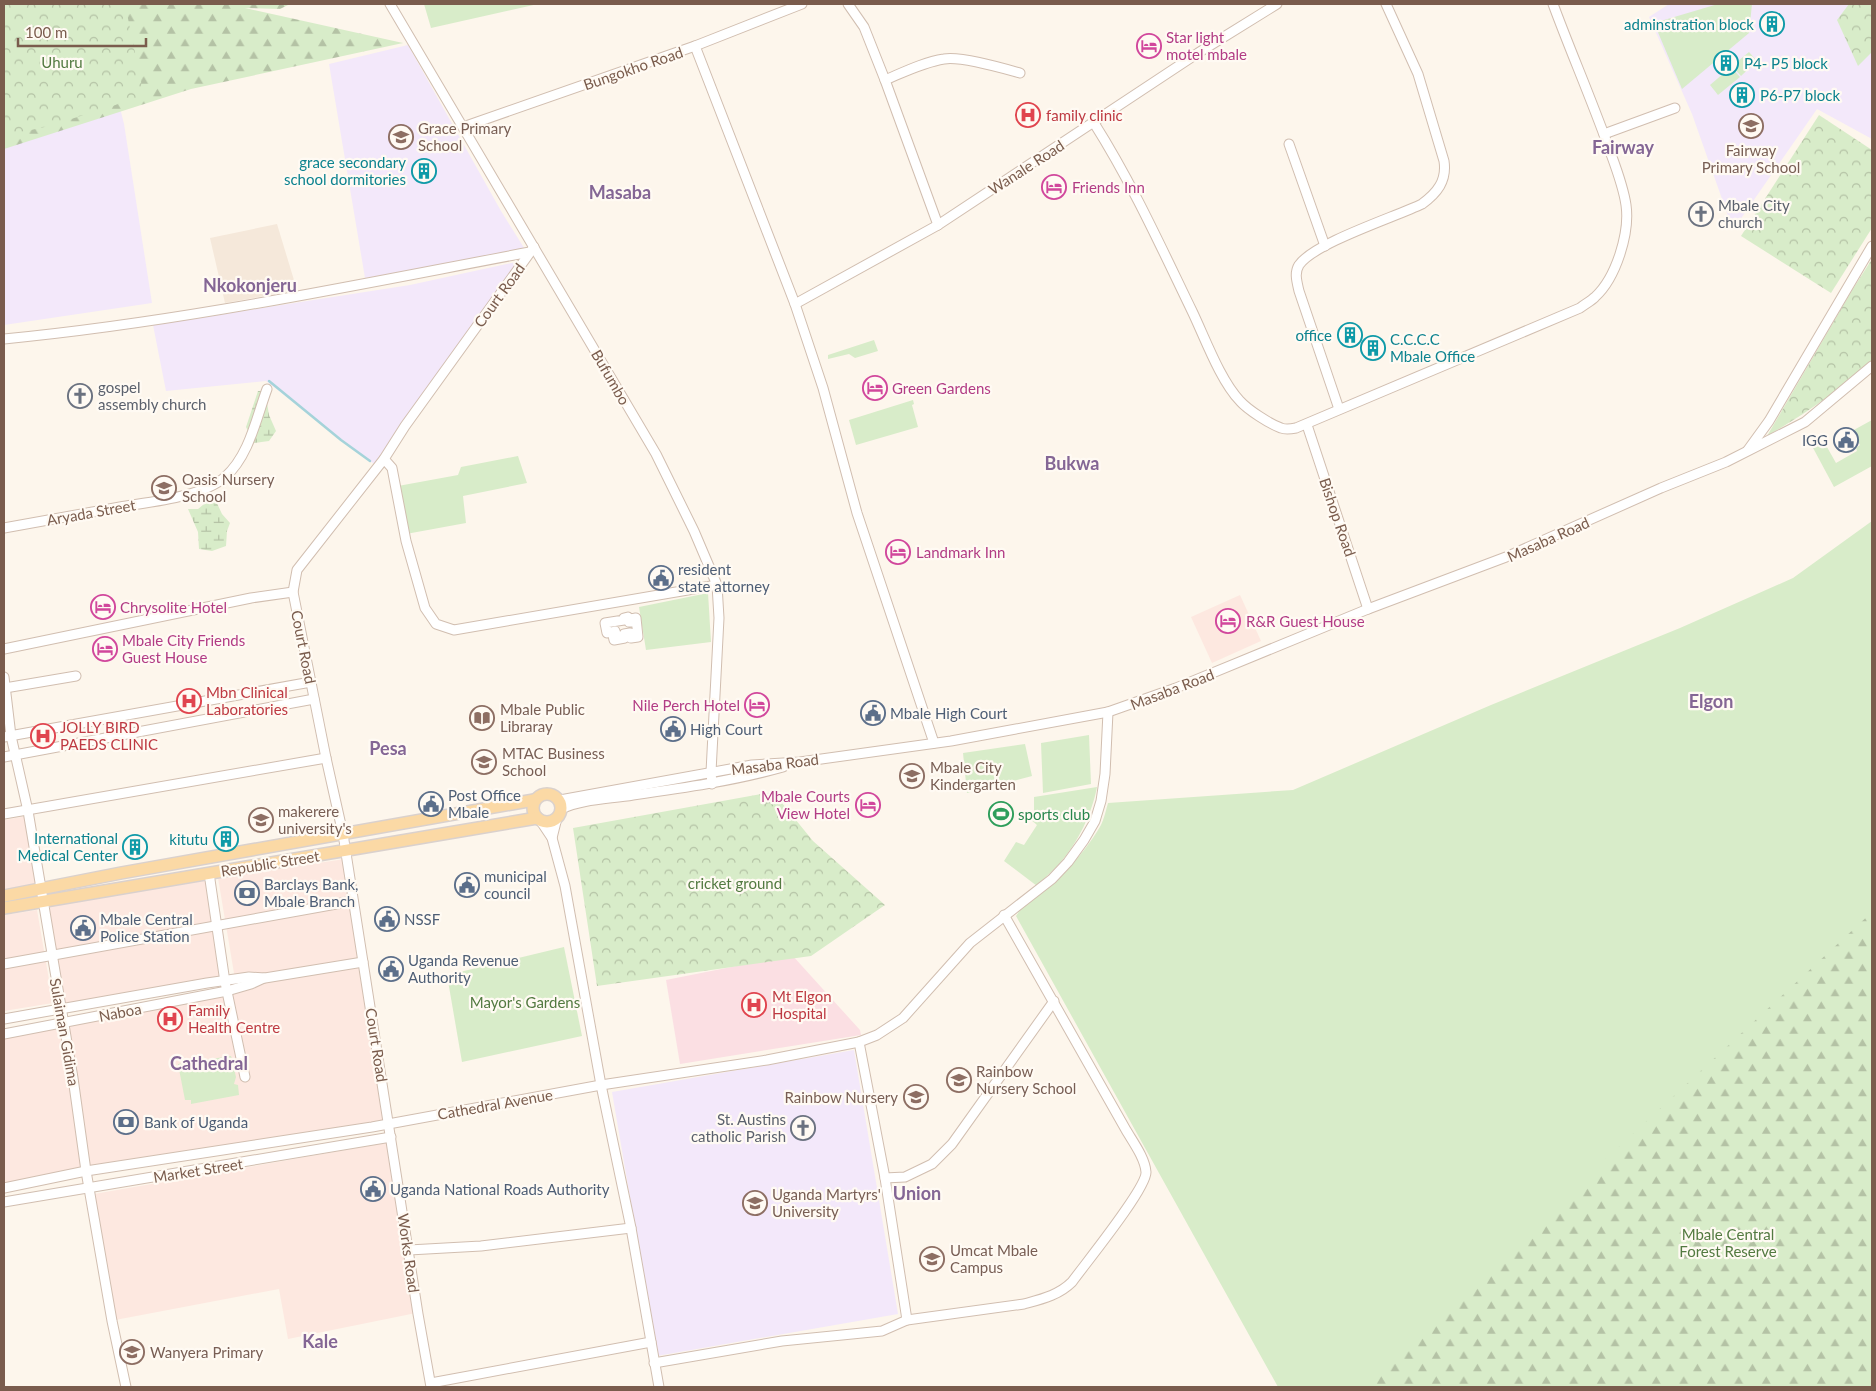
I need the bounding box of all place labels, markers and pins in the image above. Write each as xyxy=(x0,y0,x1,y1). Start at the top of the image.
building icon: adminstration block xyxy=(1759,11,1785,37)
place label: adminstration block xyxy=(1624,15,1754,33)
place label: Star light motel mbale xyxy=(1166,28,1247,63)
hotel icon: Star light motel mbale xyxy=(1136,33,1162,59)
building icon: P4- P5 block xyxy=(1713,50,1739,76)
place label: P4- P5 block xyxy=(1744,54,1828,72)
building icon: P6-P7 block xyxy=(1729,82,1755,108)
place label: P6-P7 block xyxy=(1760,86,1840,104)
hospital icon: family clinic xyxy=(1015,102,1041,128)
place label: family clinic xyxy=(1046,106,1123,124)
school or university icon: Fairway Primary School xyxy=(1738,113,1764,139)
place label: Grace Primary School xyxy=(418,119,512,154)
school or university icon: Grace Primary School xyxy=(388,124,414,150)
place label: Fairway Primary School xyxy=(1702,141,1800,176)
place label: grace secondary school dormitories xyxy=(284,153,406,188)
building icon: grace secondary school dormitories xyxy=(411,158,437,184)
hotel icon: Friends Inn xyxy=(1041,174,1067,200)
place label: Friends Inn xyxy=(1072,178,1145,196)
place label: Mbale City church xyxy=(1718,196,1790,231)
church icon: Mbale City church xyxy=(1688,201,1714,227)
building icon: office xyxy=(1337,322,1363,348)
place label: office xyxy=(1295,326,1332,344)
place label: C.C.C.C Mbale Office xyxy=(1390,330,1475,365)
building icon: C.C.C.C Mbale Office xyxy=(1360,335,1386,361)
hotel icon: Green Gardens xyxy=(862,375,888,401)
place label: gospel assembly church xyxy=(98,378,206,413)
place label: Green Gardens xyxy=(892,379,991,397)
church icon: gospel assembly church xyxy=(67,383,93,409)
public building icon: IGG xyxy=(1833,427,1859,453)
place label: IGG xyxy=(1802,431,1828,449)
place label: Oasis Nursery School xyxy=(182,470,275,505)
school or university icon: Oasis Nursery School xyxy=(151,475,177,501)
hotel icon: Landmark Inn xyxy=(885,539,911,565)
place label: Landmark Inn xyxy=(916,543,1005,561)
place label: resident state attorney xyxy=(678,560,770,595)
public building icon: resident state attorney xyxy=(648,565,674,591)
hotel icon: Chrysolite Hotel xyxy=(90,594,116,620)
place label: Chrysolite Hotel xyxy=(120,598,227,616)
hotel icon: R&R Guest House xyxy=(1215,608,1241,634)
place label: R&R Guest House xyxy=(1246,612,1365,630)
place label: Mbale City Friends Guest House xyxy=(122,631,245,666)
hotel icon: Mbale City Friends Guest House xyxy=(92,636,118,662)
place label: Mbn Clinical Laboratories xyxy=(206,683,288,718)
hospital icon: Mbn Clinical Laboratories xyxy=(176,688,202,714)
hotel icon: Nile Perch Hotel xyxy=(744,692,770,718)
place label: Nile Perch Hotel xyxy=(632,696,740,714)
place label: Mbale Public Libraray xyxy=(500,700,585,735)
public building icon: Mbale High Court xyxy=(860,700,886,726)
place label: Mbale High Court xyxy=(890,704,1008,722)
library icon: Mbale Public Libraray xyxy=(469,705,495,731)
public building icon: High Court xyxy=(660,716,686,742)
place label: JOLLY BIRD PAEDS CLINIC xyxy=(60,718,158,753)
place label: High Court xyxy=(690,720,763,738)
hospital icon: JOLLY BIRD PAEDS CLINIC xyxy=(30,723,56,749)
place label: MTAC Business School xyxy=(502,744,605,779)
school or university icon: MTAC Business School xyxy=(471,749,497,775)
place label: Mbale City Kindergarten xyxy=(930,758,1016,793)
school or university icon: Mbale City Kindergarten xyxy=(899,763,925,789)
place label: Post Office Mbale xyxy=(448,786,521,821)
place label: Mbale Courts View Hotel xyxy=(761,787,850,822)
public building icon: Post Office Mbale xyxy=(418,791,444,817)
hotel icon: Mbale Courts View Hotel xyxy=(855,792,881,818)
sports icon: sports club xyxy=(988,801,1014,827)
place label: makerere university's xyxy=(278,802,352,837)
place label: sports club xyxy=(1018,805,1090,823)
school or university icon: makerere university's xyxy=(248,807,274,833)
building icon: kitutu xyxy=(213,826,239,852)
place label: International Medical Center xyxy=(18,829,119,864)
place label: kitutu xyxy=(169,830,208,848)
building icon: International Medical Center xyxy=(122,834,148,860)
place label: municipal council xyxy=(484,867,547,902)
public building icon: municipal council xyxy=(454,872,480,898)
place label: Barclays Bank, Mbale Branch xyxy=(264,875,359,910)
bank icon: Barclays Bank, Mbale Branch xyxy=(234,880,260,906)
public building icon: NSSF xyxy=(374,906,400,932)
place label: Mbale Central Police Station xyxy=(100,910,193,945)
place label: NSSF xyxy=(404,910,440,928)
public building icon: Mbale Central Police Station xyxy=(70,915,96,941)
place label: Uganda Revenue Authority xyxy=(408,951,519,986)
public building icon: Uganda Revenue Authority xyxy=(378,956,404,982)
place label: Mt Elgon Hospital xyxy=(772,987,832,1022)
hospital icon: Mt Elgon Hospital xyxy=(741,992,767,1018)
place label: Family Health Centre xyxy=(188,1001,280,1036)
hospital icon: Family Health Centre xyxy=(157,1006,183,1032)
place label: Rainbow Nursery School xyxy=(976,1062,1076,1097)
school or university icon: Rainbow Nursery School xyxy=(946,1067,972,1093)
school or university icon: Rainbow Nursery xyxy=(903,1084,929,1110)
place label: Rainbow Nursery xyxy=(784,1088,898,1106)
bank icon: Bank of Uganda xyxy=(113,1109,139,1135)
place label: St. Austins catholic Parish xyxy=(691,1110,786,1145)
place label: Bank of Uganda xyxy=(144,1113,248,1131)
church icon: St. Austins catholic Parish xyxy=(790,1115,816,1141)
public building icon: Uganda National Roads Authority xyxy=(360,1176,386,1202)
place label: Uganda National Roads Authority xyxy=(390,1180,610,1198)
place label: Uganda Martyrs' University xyxy=(772,1185,881,1220)
school or university icon: Uganda Martyrs' University xyxy=(742,1190,768,1216)
place label: Umcat Mbale Campus xyxy=(950,1241,1038,1276)
school or university icon: Umcat Mbale Campus xyxy=(919,1246,945,1272)
school or university icon: Wanyera Primary xyxy=(119,1339,145,1365)
place label: Wanyera Primary xyxy=(150,1343,264,1361)

